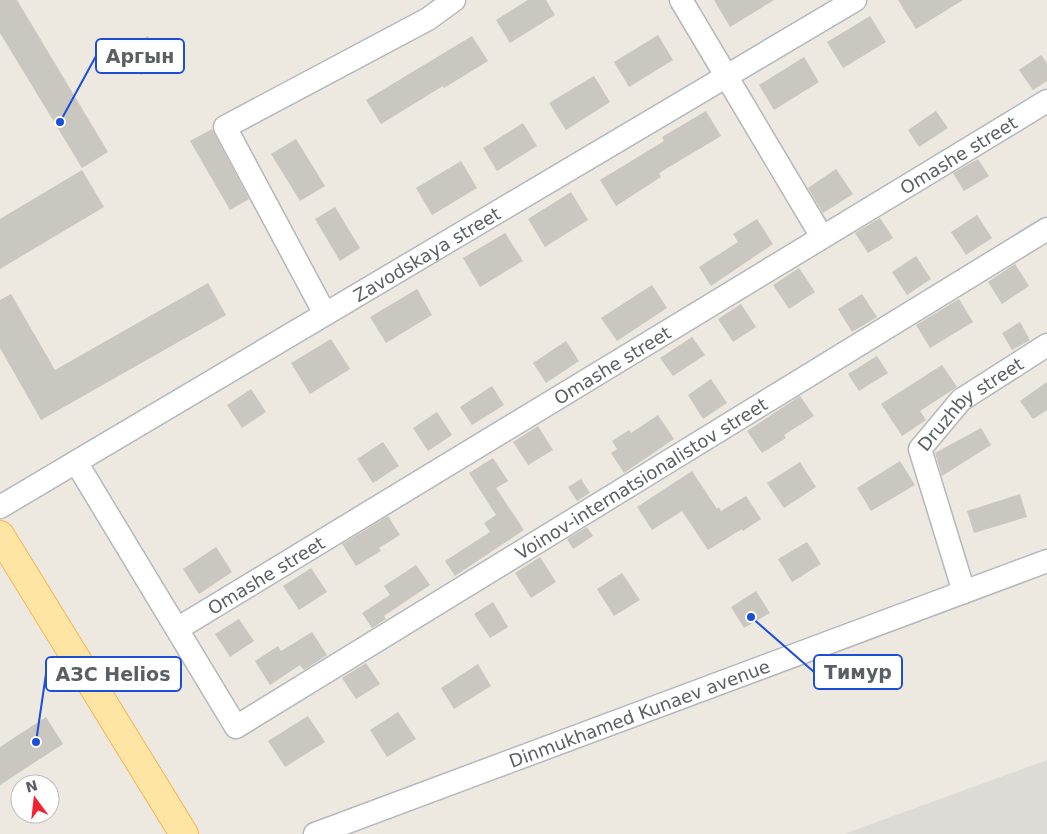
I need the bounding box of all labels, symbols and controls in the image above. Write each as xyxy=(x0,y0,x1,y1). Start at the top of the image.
callout: Аргын xyxy=(96,39,184,73)
text: Аргын xyxy=(106,45,174,67)
street label: Omashe street xyxy=(896,111,1021,198)
street label: Zavodskaya street xyxy=(349,202,504,306)
street label: Omashe street xyxy=(550,321,674,408)
street label: Druzhby street xyxy=(913,353,1027,455)
street label: Voinov-internatsionalistov street xyxy=(511,393,771,563)
street label: Omashe street xyxy=(204,532,328,619)
street label: Dinmukhamed Kunaev avenue xyxy=(506,655,773,771)
callout: Тимур xyxy=(814,655,902,689)
callout: АЗС Helios xyxy=(46,657,181,691)
text: Тимур xyxy=(824,661,892,683)
text: АЗС Helios xyxy=(56,663,170,685)
north arrow xyxy=(10,774,60,824)
text: N xyxy=(24,777,39,796)

